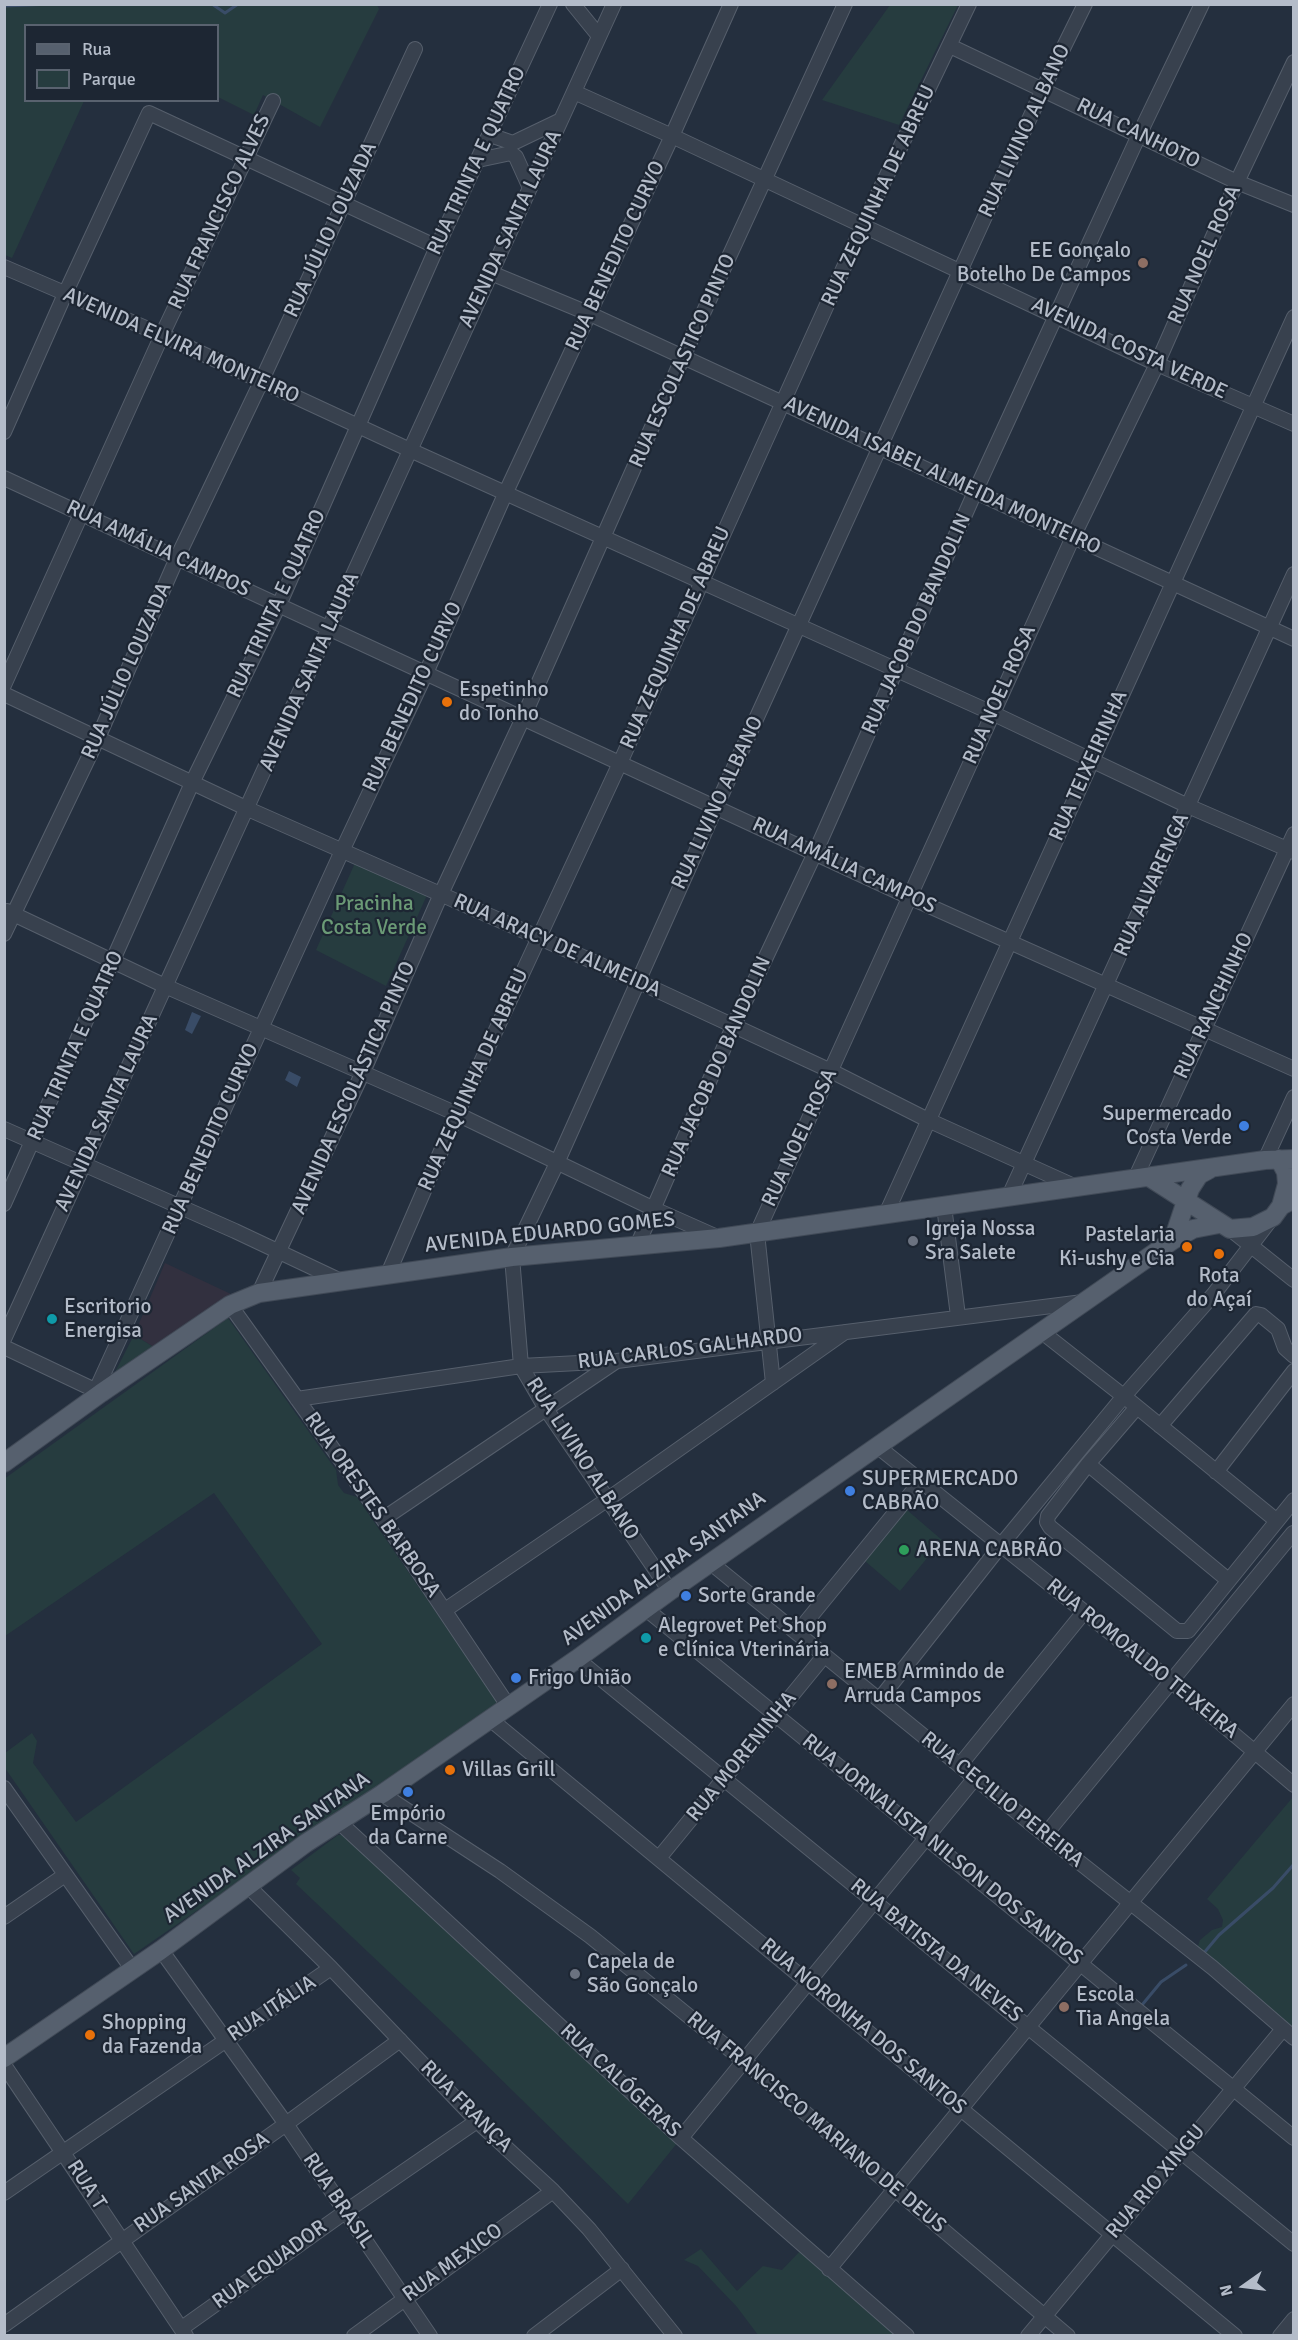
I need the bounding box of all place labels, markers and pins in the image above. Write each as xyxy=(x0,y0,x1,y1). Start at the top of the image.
place label: EE Gonçalo Botelho De Campos xyxy=(957,238,1131,288)
marker: EE Gonçalo Botelho De Campos xyxy=(1136,256,1150,270)
place label: Espetinho do Tonho xyxy=(459,677,549,727)
marker: Espetinho do Tonho xyxy=(440,695,454,709)
place label: Supermercado Costa Verde xyxy=(1102,1101,1232,1151)
marker: Supermercado Costa Verde xyxy=(1237,1119,1251,1133)
place label: Igreja Nossa Sra Salete xyxy=(925,1216,1035,1266)
place label: Pastelaria Ki-ushy e Cia xyxy=(1059,1222,1175,1272)
marker: Igreja Nossa Sra Salete xyxy=(906,1234,920,1248)
marker: Pastelaria Ki-ushy e Cia xyxy=(1180,1240,1194,1254)
marker: Rota do Açaí xyxy=(1212,1247,1226,1261)
place label: Rota do Açaí xyxy=(1186,1263,1252,1313)
place label: Escritorio Energisa xyxy=(64,1294,151,1344)
marker: Escritorio Energisa xyxy=(45,1312,59,1326)
place label: SUPERMERCADO CABRÃO xyxy=(862,1466,1018,1516)
marker: SUPERMERCADO CABRÃO xyxy=(843,1484,857,1498)
place label: ARENA CABRÃO xyxy=(916,1537,1062,1563)
marker: ARENA CABRÃO xyxy=(897,1543,911,1557)
place label: Sorte Grande xyxy=(698,1583,816,1609)
marker: Sorte Grande xyxy=(679,1589,693,1603)
place label: Alegrovet Pet Shop e Clínica Vterinária xyxy=(658,1613,830,1663)
marker: Alegrovet Pet Shop e Clínica Vterinária xyxy=(639,1631,653,1645)
place label: EMEB Armindo de Arruda Campos xyxy=(844,1659,1005,1709)
place label: Frigo União xyxy=(528,1665,632,1691)
marker: Frigo União xyxy=(509,1671,523,1685)
marker: EMEB Armindo de Arruda Campos xyxy=(825,1677,839,1691)
place label: Villas Grill xyxy=(462,1757,556,1783)
marker: Villas Grill xyxy=(443,1763,457,1777)
marker: Empório da Carne xyxy=(401,1785,415,1799)
place label: Empório da Carne xyxy=(368,1801,448,1851)
place label: Capela de São Gonçalo xyxy=(587,1949,698,1999)
marker: Capela de São Gonçalo xyxy=(568,1967,582,1981)
place label: Escola Tia Angela xyxy=(1076,1982,1170,2032)
marker: Escola Tia Angela xyxy=(1057,2000,1071,2014)
place label: Shopping da Fazenda xyxy=(102,2010,202,2060)
marker: Shopping da Fazenda xyxy=(83,2028,97,2042)

